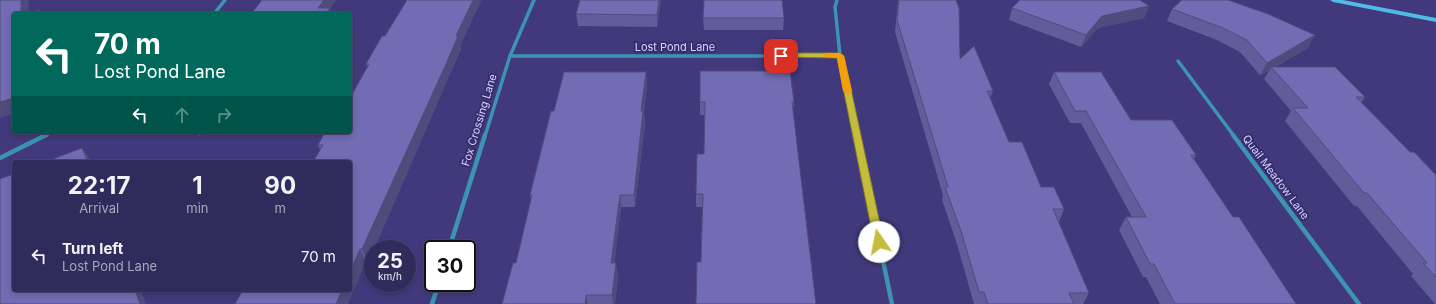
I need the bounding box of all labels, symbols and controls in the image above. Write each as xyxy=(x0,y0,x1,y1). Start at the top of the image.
text: 70 m xyxy=(94,27,161,61)
icon: left xyxy=(28,28,80,80)
pin xyxy=(764,39,798,73)
street label: Lost Pond Lane xyxy=(635,40,715,54)
icon: arrive xyxy=(770,45,792,67)
text: Lost Pond Lane xyxy=(94,61,226,82)
street label: Fox Crossing Lane xyxy=(458,72,500,168)
icon: left xyxy=(129,104,151,126)
icon: ahead xyxy=(171,104,193,126)
icon: right xyxy=(213,104,235,126)
street label: Quail Meadow Lane xyxy=(1240,132,1312,222)
text: 22:17 xyxy=(68,171,130,200)
text: 1 xyxy=(192,171,203,200)
text: 90 xyxy=(264,171,296,200)
text: Arrival xyxy=(79,200,119,216)
text: min xyxy=(186,200,209,216)
text: m xyxy=(275,200,286,216)
position arrow xyxy=(858,221,900,263)
text: Turn left xyxy=(62,239,123,258)
speed limit sign: 30 xyxy=(424,240,476,292)
icon: left xyxy=(28,245,50,267)
text: 70 m xyxy=(301,247,336,266)
text: 25 xyxy=(377,249,403,273)
text: Lost Pond Lane xyxy=(62,258,157,274)
text: km/h xyxy=(378,270,402,282)

